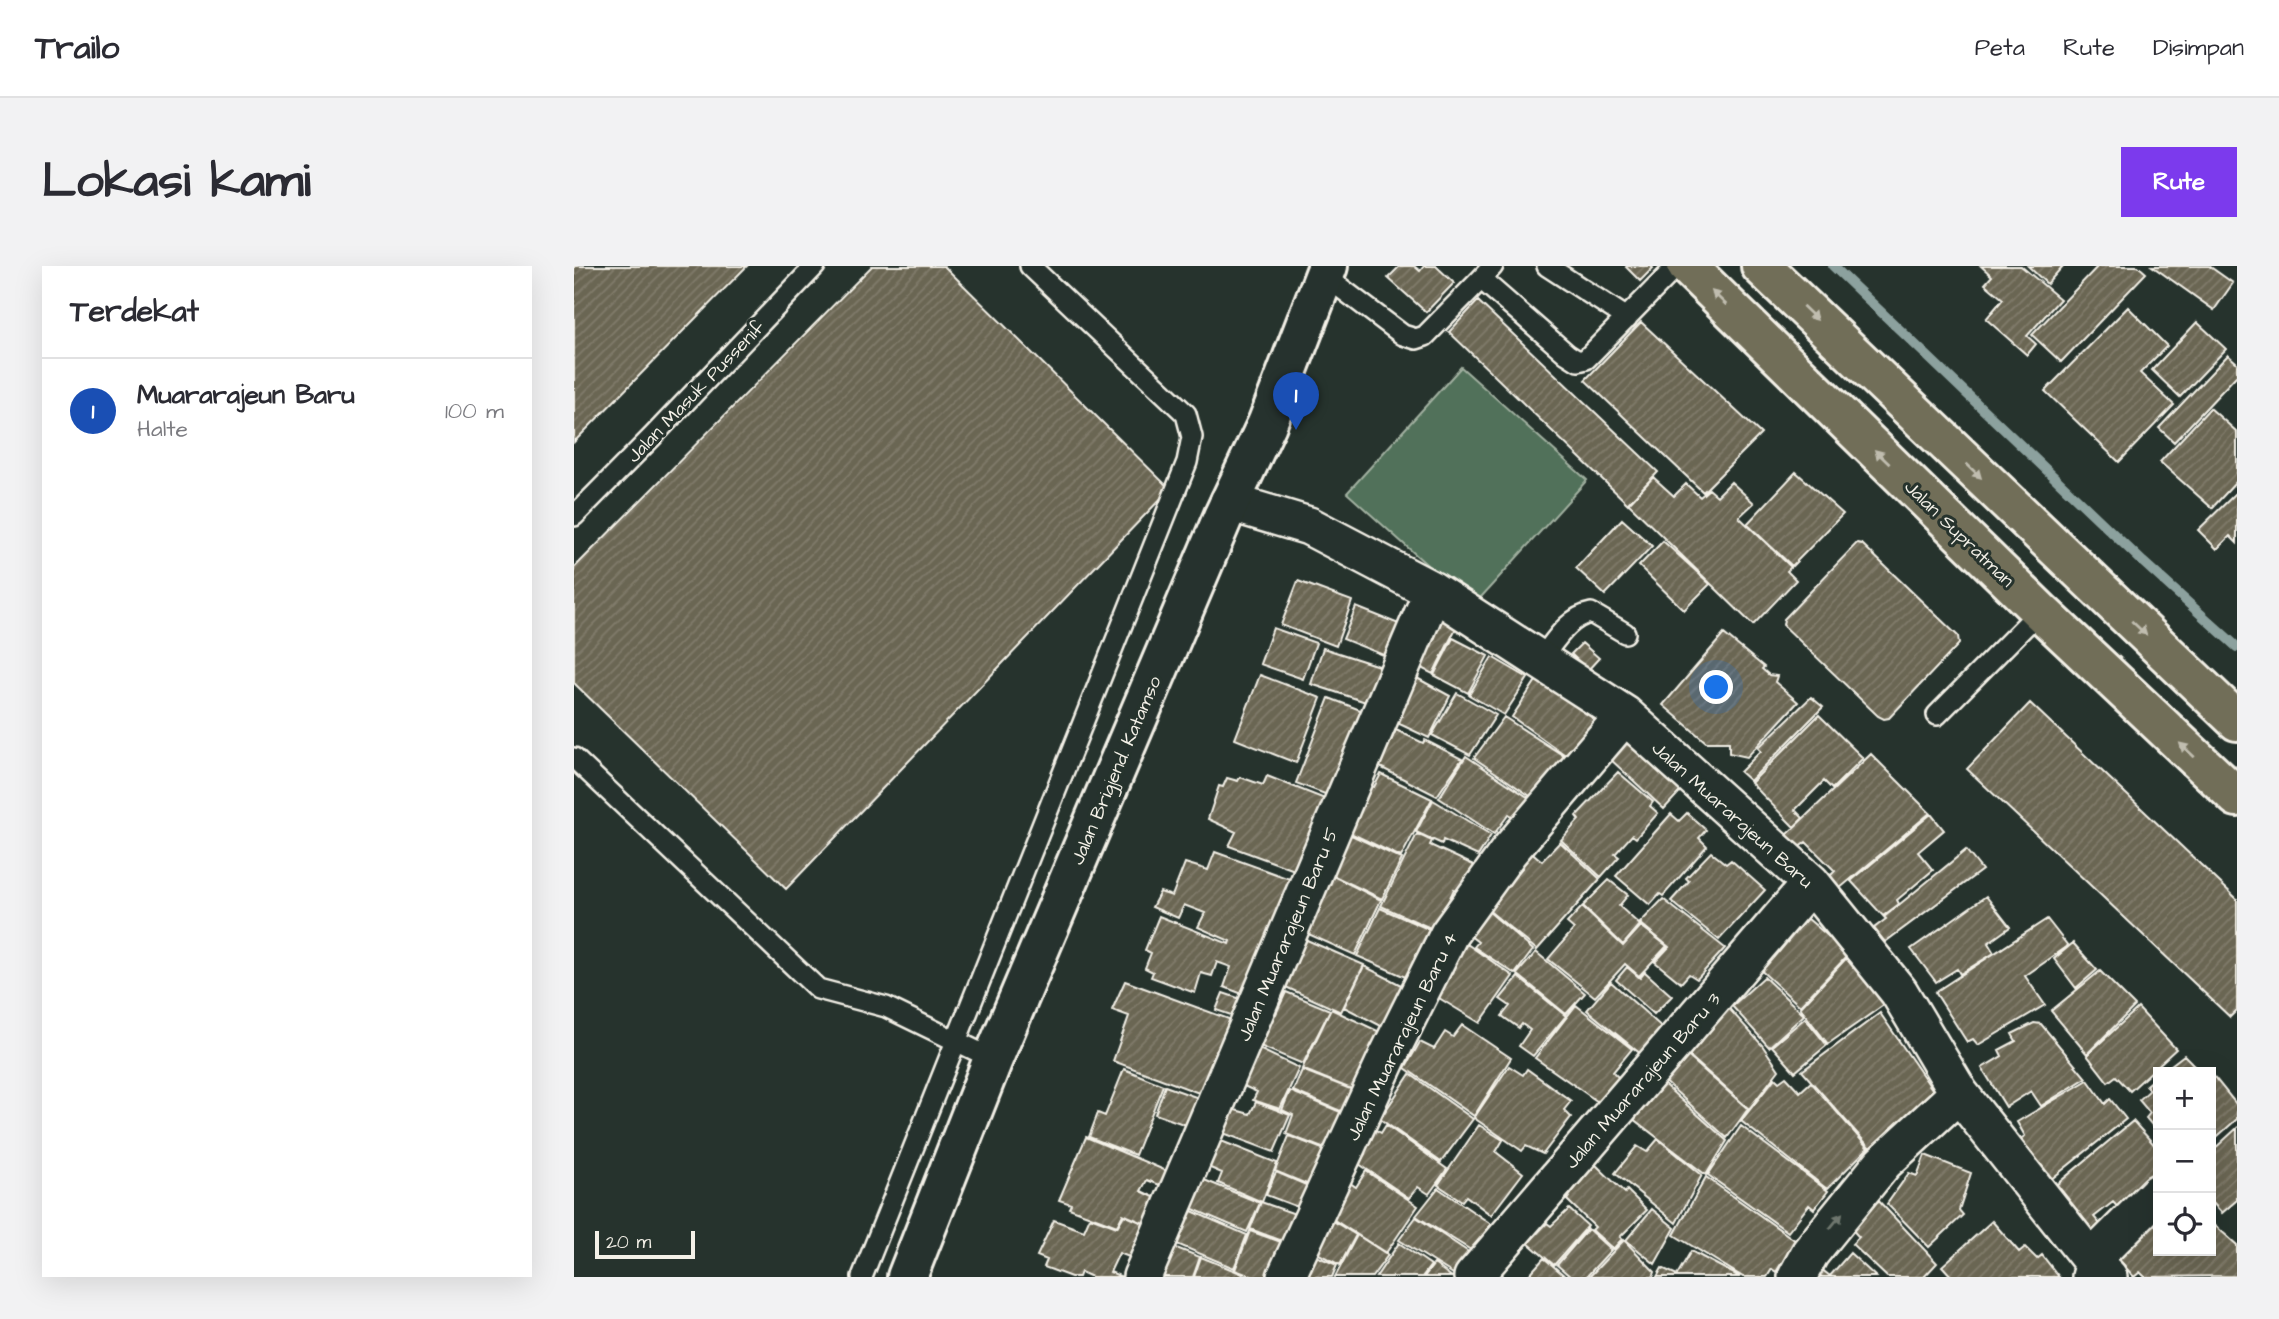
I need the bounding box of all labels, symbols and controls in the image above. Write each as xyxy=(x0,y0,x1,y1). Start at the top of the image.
text: Trailo xyxy=(35,25,119,71)
text: Peta xyxy=(1975,31,2025,65)
text: Rute xyxy=(2063,31,2115,65)
text: Disimpan xyxy=(2153,31,2244,65)
button: Rute xyxy=(2121,147,2237,217)
text: Lokasi kami xyxy=(42,148,311,216)
one-way arrow xyxy=(1712,290,1728,307)
text: Terdekat xyxy=(70,291,199,333)
one-way arrow xyxy=(1801,305,1818,321)
street label: Jalan Masuk Pussenif xyxy=(621,314,772,469)
pin: 1 xyxy=(1273,372,1319,430)
text: Muararajeun Baru xyxy=(137,377,355,413)
text: 1 xyxy=(92,395,94,427)
text: 100 m xyxy=(445,395,504,427)
text: Halte xyxy=(137,413,188,445)
one-way arrow xyxy=(1874,448,1891,465)
one-way arrow xyxy=(1965,462,1982,478)
street label: Jalan Supratman xyxy=(1898,474,2020,594)
one-way arrow xyxy=(2130,620,2148,636)
your location xyxy=(1699,670,1733,704)
street label: Jalan Brigjend. Katamso xyxy=(1064,672,1169,870)
street label: Jalan Muararajeun Baru xyxy=(1645,735,1819,895)
one-way arrow xyxy=(2179,742,2196,759)
street label: Jalan Muararajeun Baru 5 xyxy=(1231,823,1346,1046)
street label: Jalan Muararajeun Baru 4 xyxy=(1340,928,1465,1146)
street label: Jalan Muararajeun Baru 3 xyxy=(1559,987,1728,1175)
map controls xyxy=(2153,1067,2216,1256)
button: + xyxy=(2153,1067,2216,1130)
button: − xyxy=(2153,1130,2216,1193)
button: locate xyxy=(2153,1193,2216,1256)
one-way arrow xyxy=(1828,1213,1843,1231)
scale bar xyxy=(595,1228,695,1260)
text: 20 m xyxy=(606,1229,651,1256)

